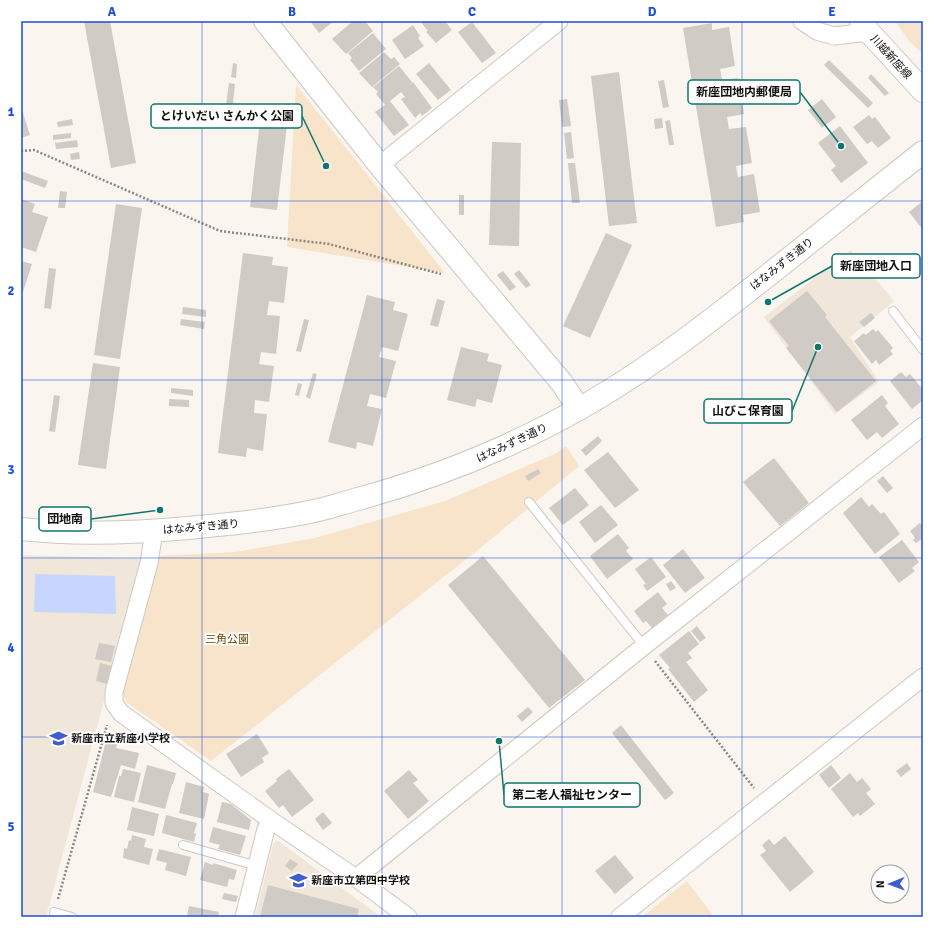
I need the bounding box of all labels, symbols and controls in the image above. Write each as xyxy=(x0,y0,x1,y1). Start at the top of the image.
text: A xyxy=(108,4,117,20)
text: B xyxy=(288,4,296,20)
text: C xyxy=(468,4,476,20)
text: D xyxy=(648,4,657,20)
text: E xyxy=(828,4,836,20)
street label: 川越新座線 xyxy=(868,32,914,82)
callout: 新座団地内郵便局 xyxy=(688,80,800,104)
text: 新座団地内郵便局 xyxy=(696,85,792,100)
text: 1 xyxy=(7,104,15,120)
callout: とけいだい さんかく公園 xyxy=(151,104,302,128)
text: とけいだい さんかく公園 xyxy=(160,109,294,124)
street label: はなみずき通り xyxy=(748,235,816,293)
callout: 新座団地入口 xyxy=(832,254,920,278)
text: 新座団地入口 xyxy=(840,259,912,274)
text: 2 xyxy=(7,283,15,299)
callout: 山びこ保育園 xyxy=(704,399,792,423)
text: 山びこ保育園 xyxy=(712,404,784,419)
street label: はなみずき通り xyxy=(474,421,550,465)
text: 3 xyxy=(7,462,15,478)
callout: 団地南 xyxy=(39,507,91,531)
text: 団地南 xyxy=(47,512,83,527)
street label: はなみずき通り xyxy=(162,517,240,537)
park label: 三角公園 xyxy=(205,633,249,646)
text: 4 xyxy=(7,640,15,656)
school or university icon: 新座市立新座小学校 xyxy=(48,728,68,748)
place label: 新座市立新座小学校 xyxy=(71,732,170,745)
callout: 第二老人福祉センター xyxy=(504,783,640,807)
text: 第二老人福祉センター xyxy=(512,788,632,803)
text: 5 xyxy=(7,819,15,835)
north arrow xyxy=(870,864,910,904)
school or university icon: 新座市立第四中学校 xyxy=(288,870,308,890)
place label: 新座市立第四中学校 xyxy=(311,874,410,887)
text: N xyxy=(874,880,887,888)

